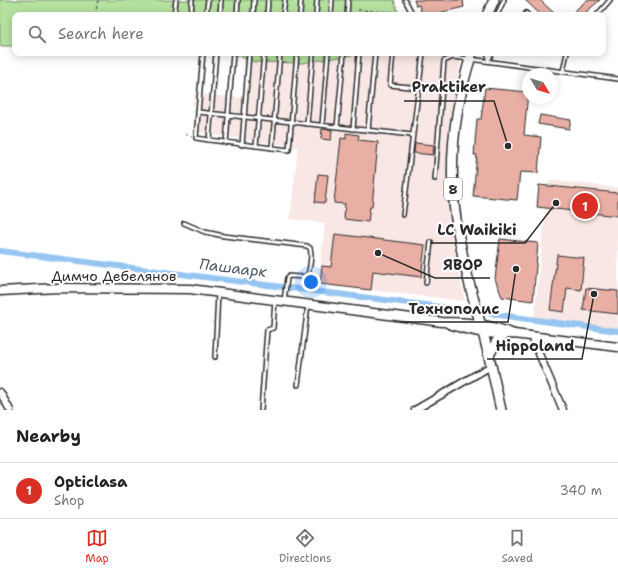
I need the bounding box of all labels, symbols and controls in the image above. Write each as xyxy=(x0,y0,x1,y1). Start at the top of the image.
search box xyxy=(12,12,606,56)
icon: search xyxy=(26,23,48,45)
text: Search here xyxy=(58,24,144,44)
north arrow xyxy=(522,68,558,104)
callout: Praktiker xyxy=(404,74,494,101)
text: Praktiker xyxy=(412,77,486,97)
road number: 8 xyxy=(444,178,462,200)
pin: 1 xyxy=(572,191,598,221)
callout: LC Waikiki xyxy=(430,216,525,243)
text: LC Waikiki xyxy=(437,220,517,240)
callout: ЯВОР xyxy=(435,251,490,278)
water label: Пашаарк xyxy=(198,254,269,282)
text: ЯВОР xyxy=(443,255,483,275)
street label: Димчо Дебелянов xyxy=(51,267,177,285)
your location xyxy=(301,272,321,292)
callout: Технополис xyxy=(401,295,508,322)
text: Технополис xyxy=(409,299,499,319)
callout: Hippoland xyxy=(487,332,582,359)
text: Hippoland xyxy=(495,336,575,356)
text: Nearby xyxy=(16,425,81,447)
text: Opticlasa xyxy=(54,472,127,492)
text: 1 xyxy=(26,482,32,499)
text: 340 m xyxy=(560,482,602,499)
text: Shop xyxy=(54,492,84,509)
tab: Map xyxy=(85,527,109,566)
tab: Directions xyxy=(279,527,331,566)
tab: Saved xyxy=(502,527,533,566)

